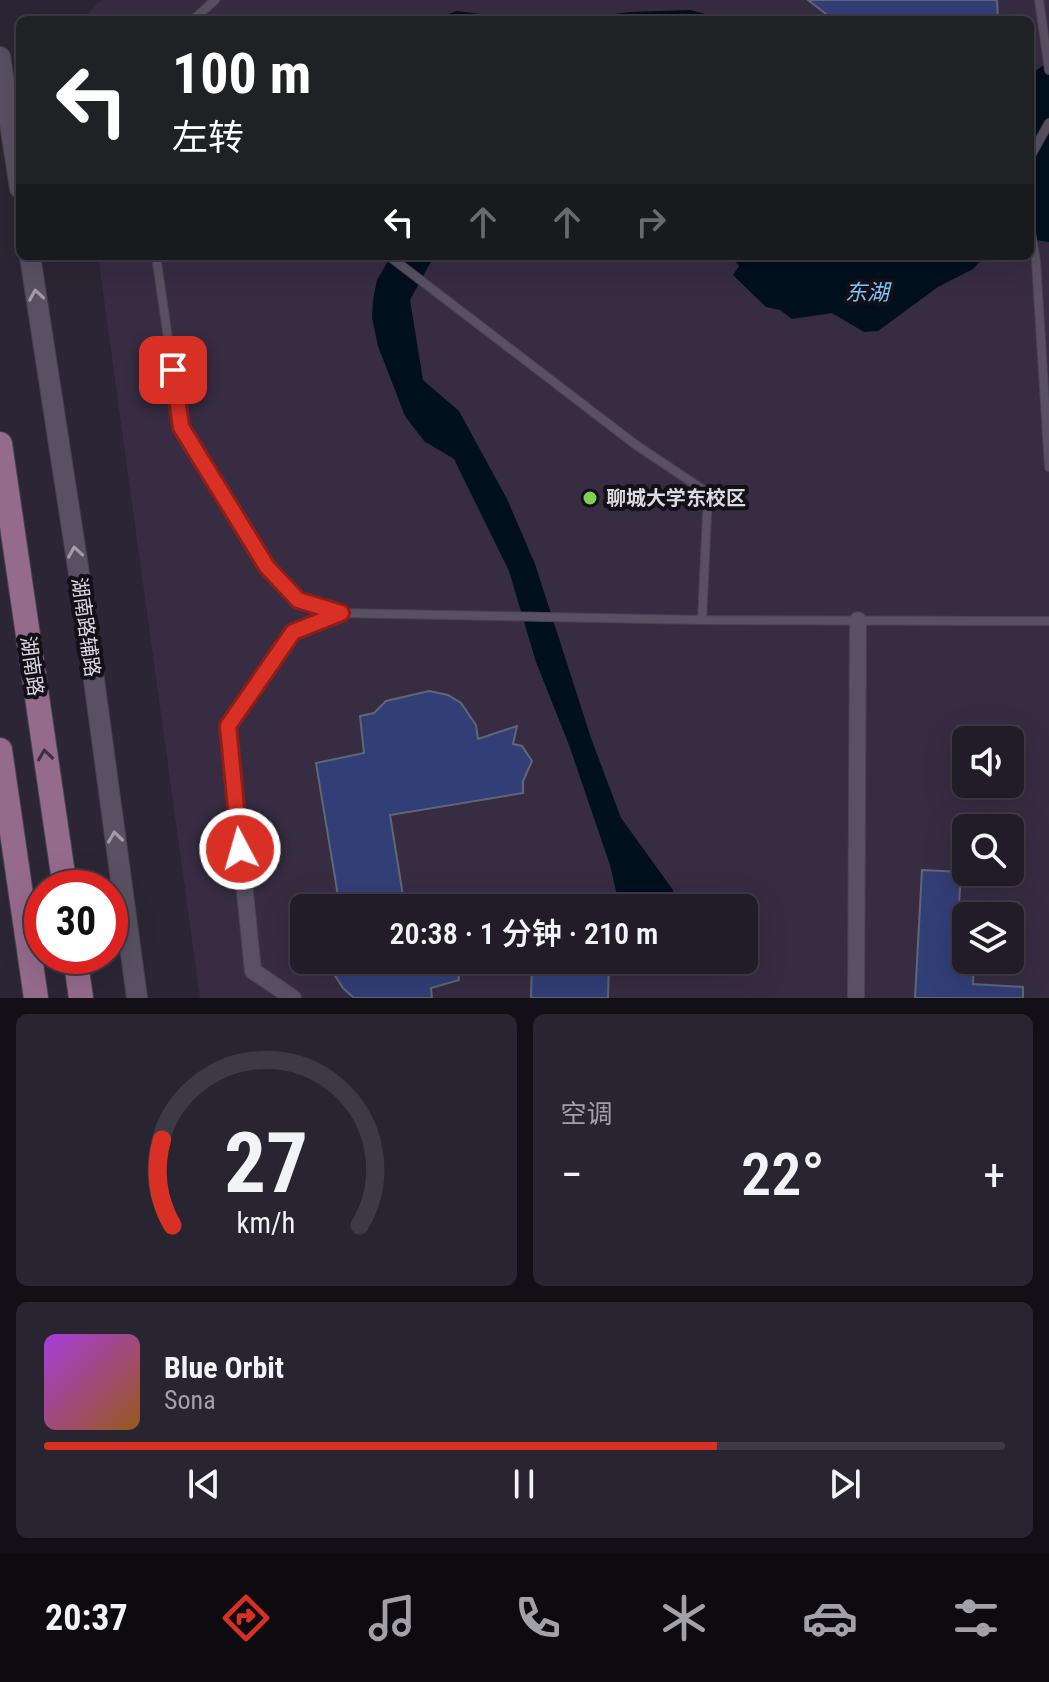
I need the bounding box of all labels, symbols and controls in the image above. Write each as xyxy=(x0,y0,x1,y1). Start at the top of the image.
text: 100 m xyxy=(172,41,311,107)
icon: left xyxy=(40,48,144,152)
text: 左转 xyxy=(172,117,244,159)
icon: left xyxy=(377,200,421,244)
icon: ahead xyxy=(461,200,505,244)
icon: ahead xyxy=(545,200,589,244)
icon: right xyxy=(629,200,673,244)
water label: 东湖 xyxy=(845,280,892,305)
one-way arrow xyxy=(28,288,45,302)
pin xyxy=(139,336,207,404)
icon: arrive xyxy=(151,348,195,392)
place label: 聊城大学东校区 xyxy=(606,486,746,510)
marker: 聊城大学东校区 xyxy=(581,489,599,507)
one-way arrow xyxy=(68,545,85,559)
street label: 湖南路辅路 xyxy=(67,576,105,678)
street label: 湖南路 xyxy=(16,635,48,697)
map controls xyxy=(952,726,1024,974)
button: sound xyxy=(952,726,1024,798)
one-way arrow xyxy=(37,749,54,762)
position arrow xyxy=(198,807,282,891)
button: search xyxy=(952,814,1024,886)
one-way arrow xyxy=(107,831,124,844)
speed limit sign: 30 xyxy=(24,870,128,974)
button: layers xyxy=(952,902,1024,974)
text: 20:38 · 1 分钟 · 210 m xyxy=(390,916,658,951)
text: 空调 xyxy=(561,1099,613,1129)
text: 27 xyxy=(224,1115,308,1212)
text: 22° xyxy=(741,1139,825,1210)
text: − xyxy=(561,1149,583,1201)
text: + xyxy=(983,1149,1005,1201)
text: km/h xyxy=(237,1206,296,1240)
text: Blue Orbit xyxy=(164,1350,284,1385)
text: Sona xyxy=(164,1385,216,1415)
icon: previous xyxy=(182,1462,226,1506)
icon: pause xyxy=(502,1462,546,1506)
icon: next xyxy=(823,1462,867,1506)
icon: directions xyxy=(218,1590,274,1646)
icon: music xyxy=(364,1590,420,1646)
icon: phone xyxy=(510,1590,566,1646)
icon: climate xyxy=(656,1590,712,1646)
icon: car xyxy=(802,1590,858,1646)
icon: filters xyxy=(948,1590,1004,1646)
text: 20:37 xyxy=(45,1597,128,1639)

